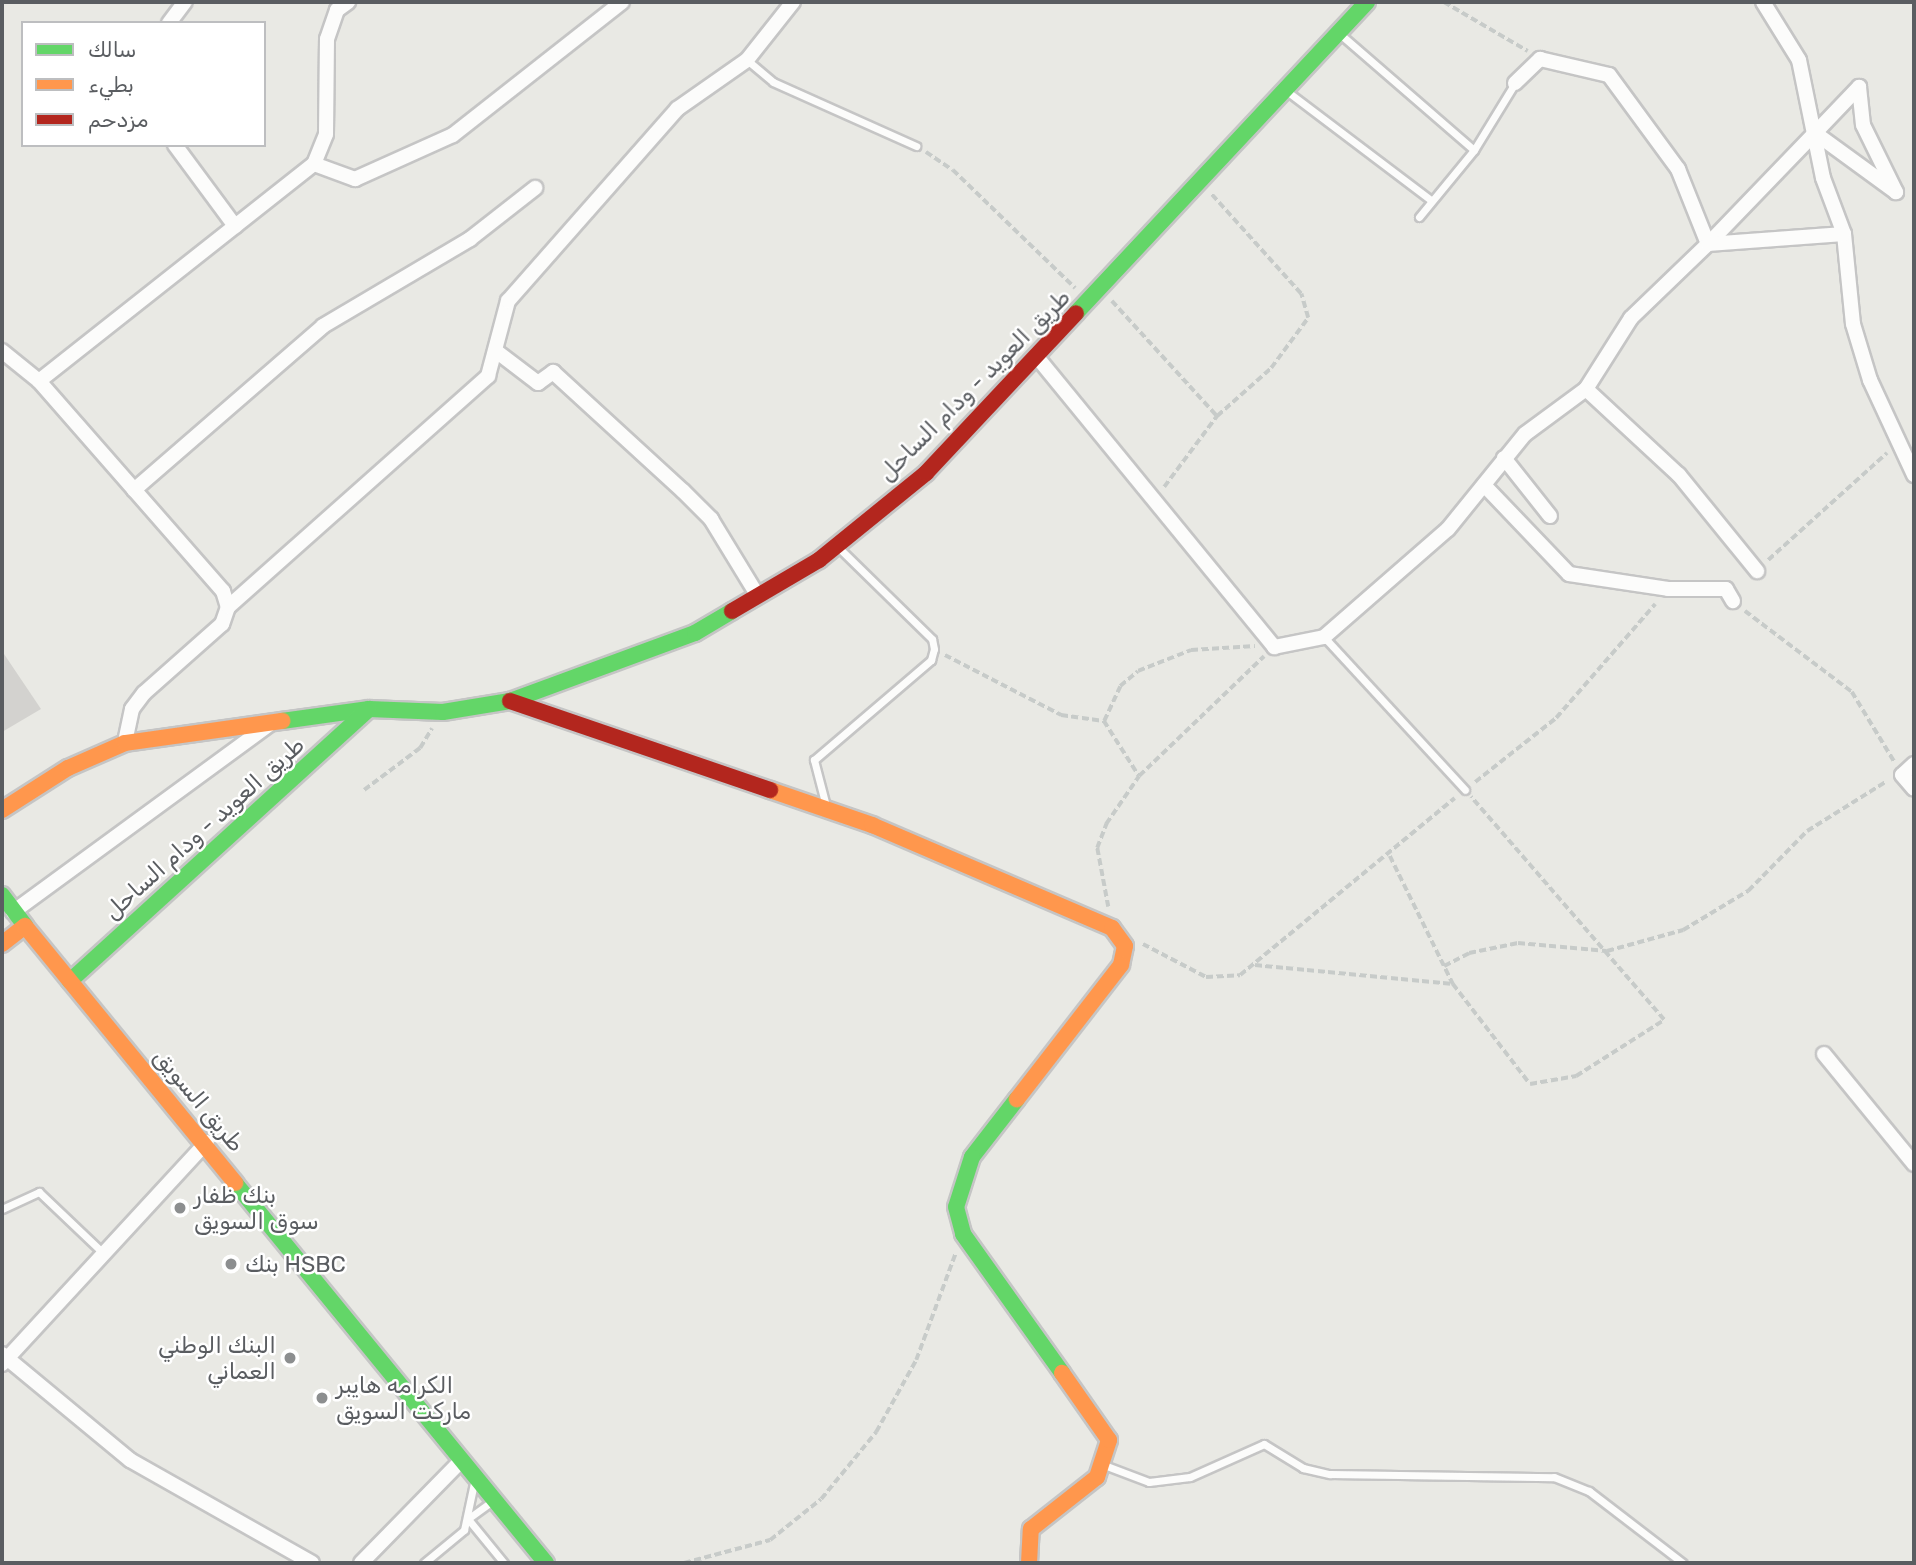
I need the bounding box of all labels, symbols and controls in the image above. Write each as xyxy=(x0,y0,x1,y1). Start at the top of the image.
legend xyxy=(21,21,266,147)
text: سالك xyxy=(88,37,136,62)
text: بطيء xyxy=(88,72,134,97)
text: مزدحم xyxy=(88,107,148,132)
street label: طريق العويد - ودام الساحل xyxy=(872,283,1076,487)
street label: طريق العويد - ودام الساحل xyxy=(98,731,310,925)
street label: طريق السويق xyxy=(148,1043,250,1157)
place label: بنك ظفار سوق السويق xyxy=(194,1181,319,1235)
marker: بنك ظفار سوق السويق xyxy=(172,1200,188,1216)
place label: بنك HSBC xyxy=(245,1250,346,1278)
marker: بنك HSBC xyxy=(223,1256,239,1272)
place label: البنك الوطني العماني xyxy=(158,1331,276,1385)
marker: البنك الوطني العماني xyxy=(282,1350,298,1366)
place label: الكرامه هايبر ماركت السويق xyxy=(336,1371,471,1425)
marker: الكرامه هايبر ماركت السويق xyxy=(314,1390,330,1406)

